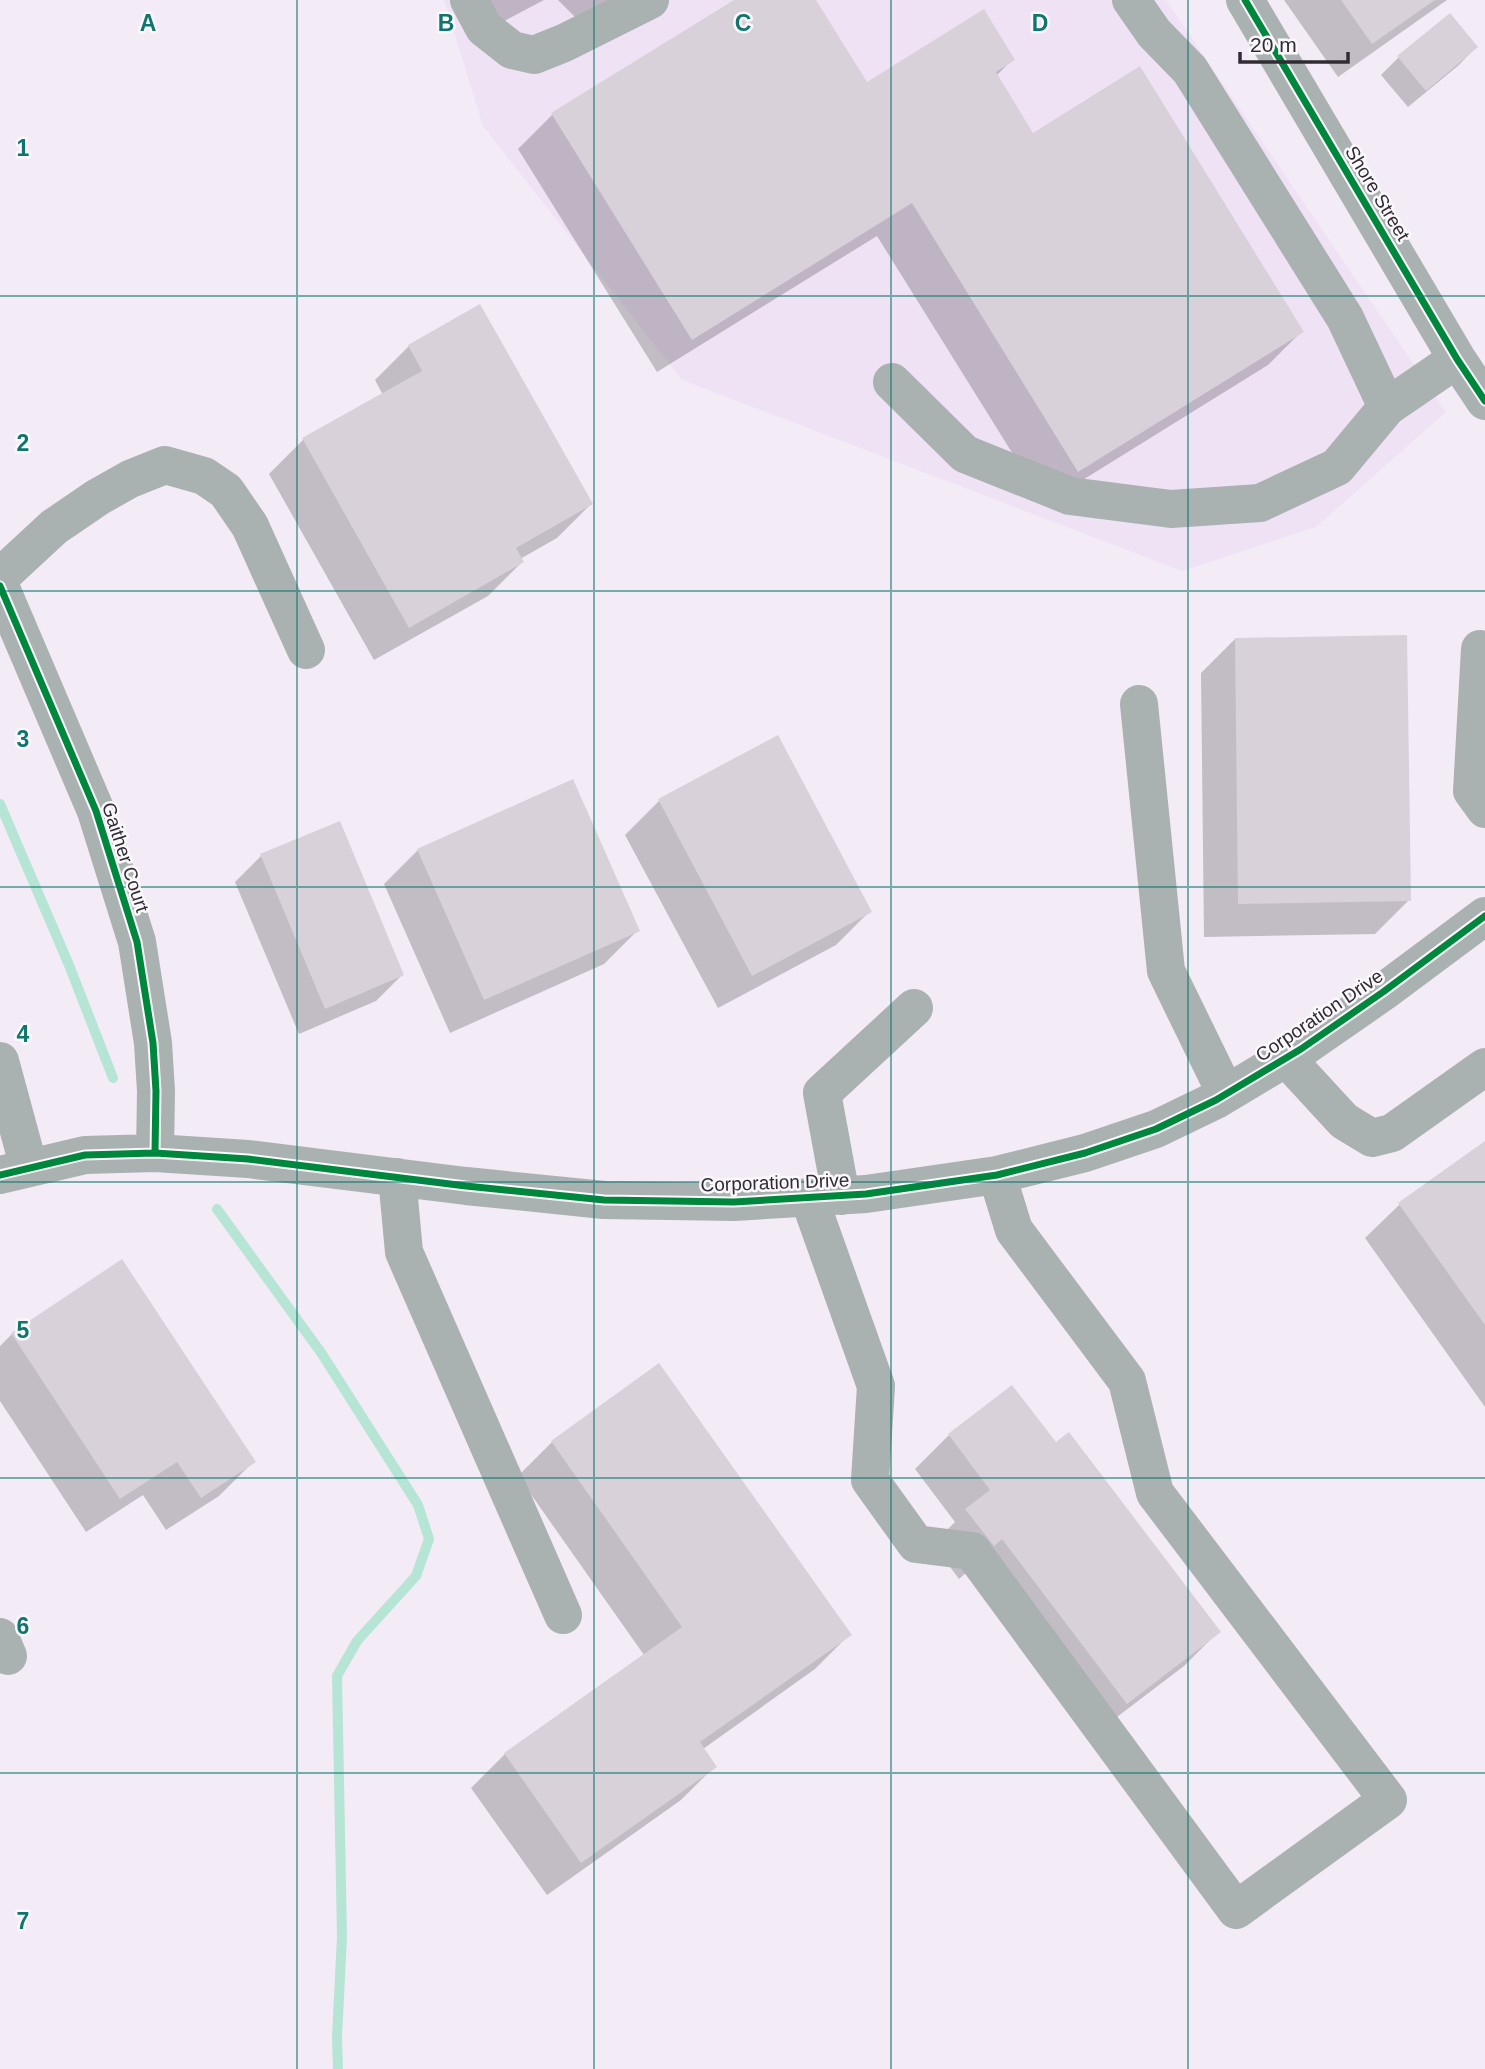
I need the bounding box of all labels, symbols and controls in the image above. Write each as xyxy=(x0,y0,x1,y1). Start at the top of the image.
text: A xyxy=(140,10,156,36)
text: B xyxy=(438,10,454,36)
text: C xyxy=(735,10,751,36)
text: D xyxy=(1032,10,1048,36)
scale bar xyxy=(1240,21,1348,65)
text: 20 m xyxy=(1250,33,1297,56)
text: 1 xyxy=(17,135,30,161)
street label: Shore Street xyxy=(1341,142,1414,245)
text: 2 xyxy=(17,430,29,456)
text: 3 xyxy=(17,726,29,752)
street label: Gaither Court xyxy=(98,800,153,915)
street label: Corporation Drive xyxy=(1252,965,1387,1066)
text: 4 xyxy=(17,1021,30,1047)
street label: Corporation Drive xyxy=(700,1169,850,1196)
text: 5 xyxy=(17,1317,30,1343)
text: 6 xyxy=(17,1613,29,1639)
text: 7 xyxy=(17,1908,29,1934)

